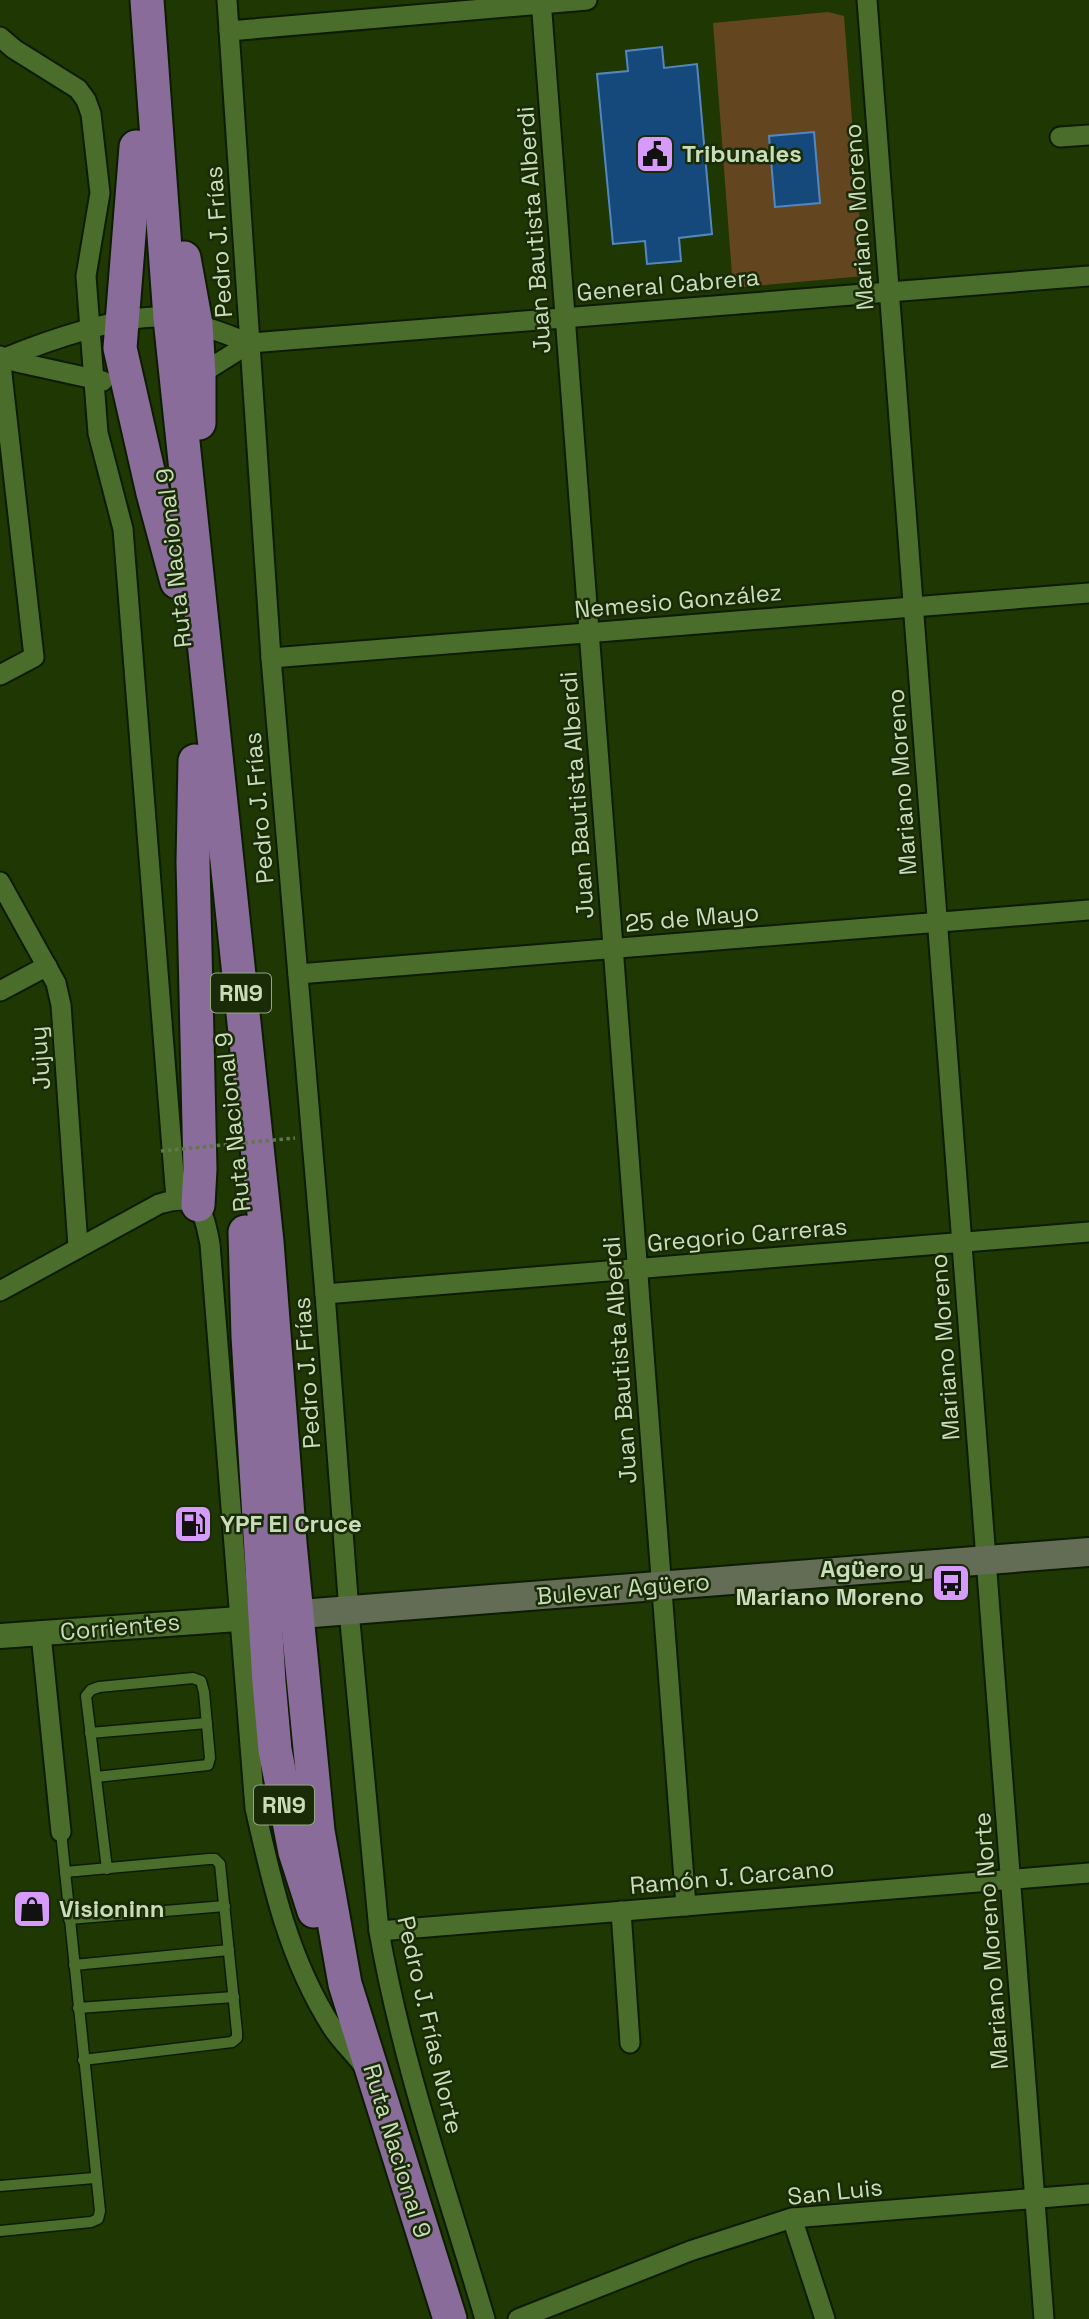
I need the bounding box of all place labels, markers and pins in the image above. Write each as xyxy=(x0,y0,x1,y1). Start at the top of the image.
public building icon: Tribunales xyxy=(634,133,676,175)
place label: Tribunales xyxy=(682,138,802,169)
fuel station icon: YPF El Cruce xyxy=(172,1503,214,1545)
place label: YPF El Cruce xyxy=(220,1508,362,1539)
place label: Agüero y Mariano Moreno xyxy=(735,1553,924,1612)
bus stop icon: Agüero y Mariano Moreno xyxy=(930,1562,972,1604)
shop icon: Visioninn xyxy=(11,1888,53,1930)
place label: Visioninn xyxy=(59,1893,165,1924)

